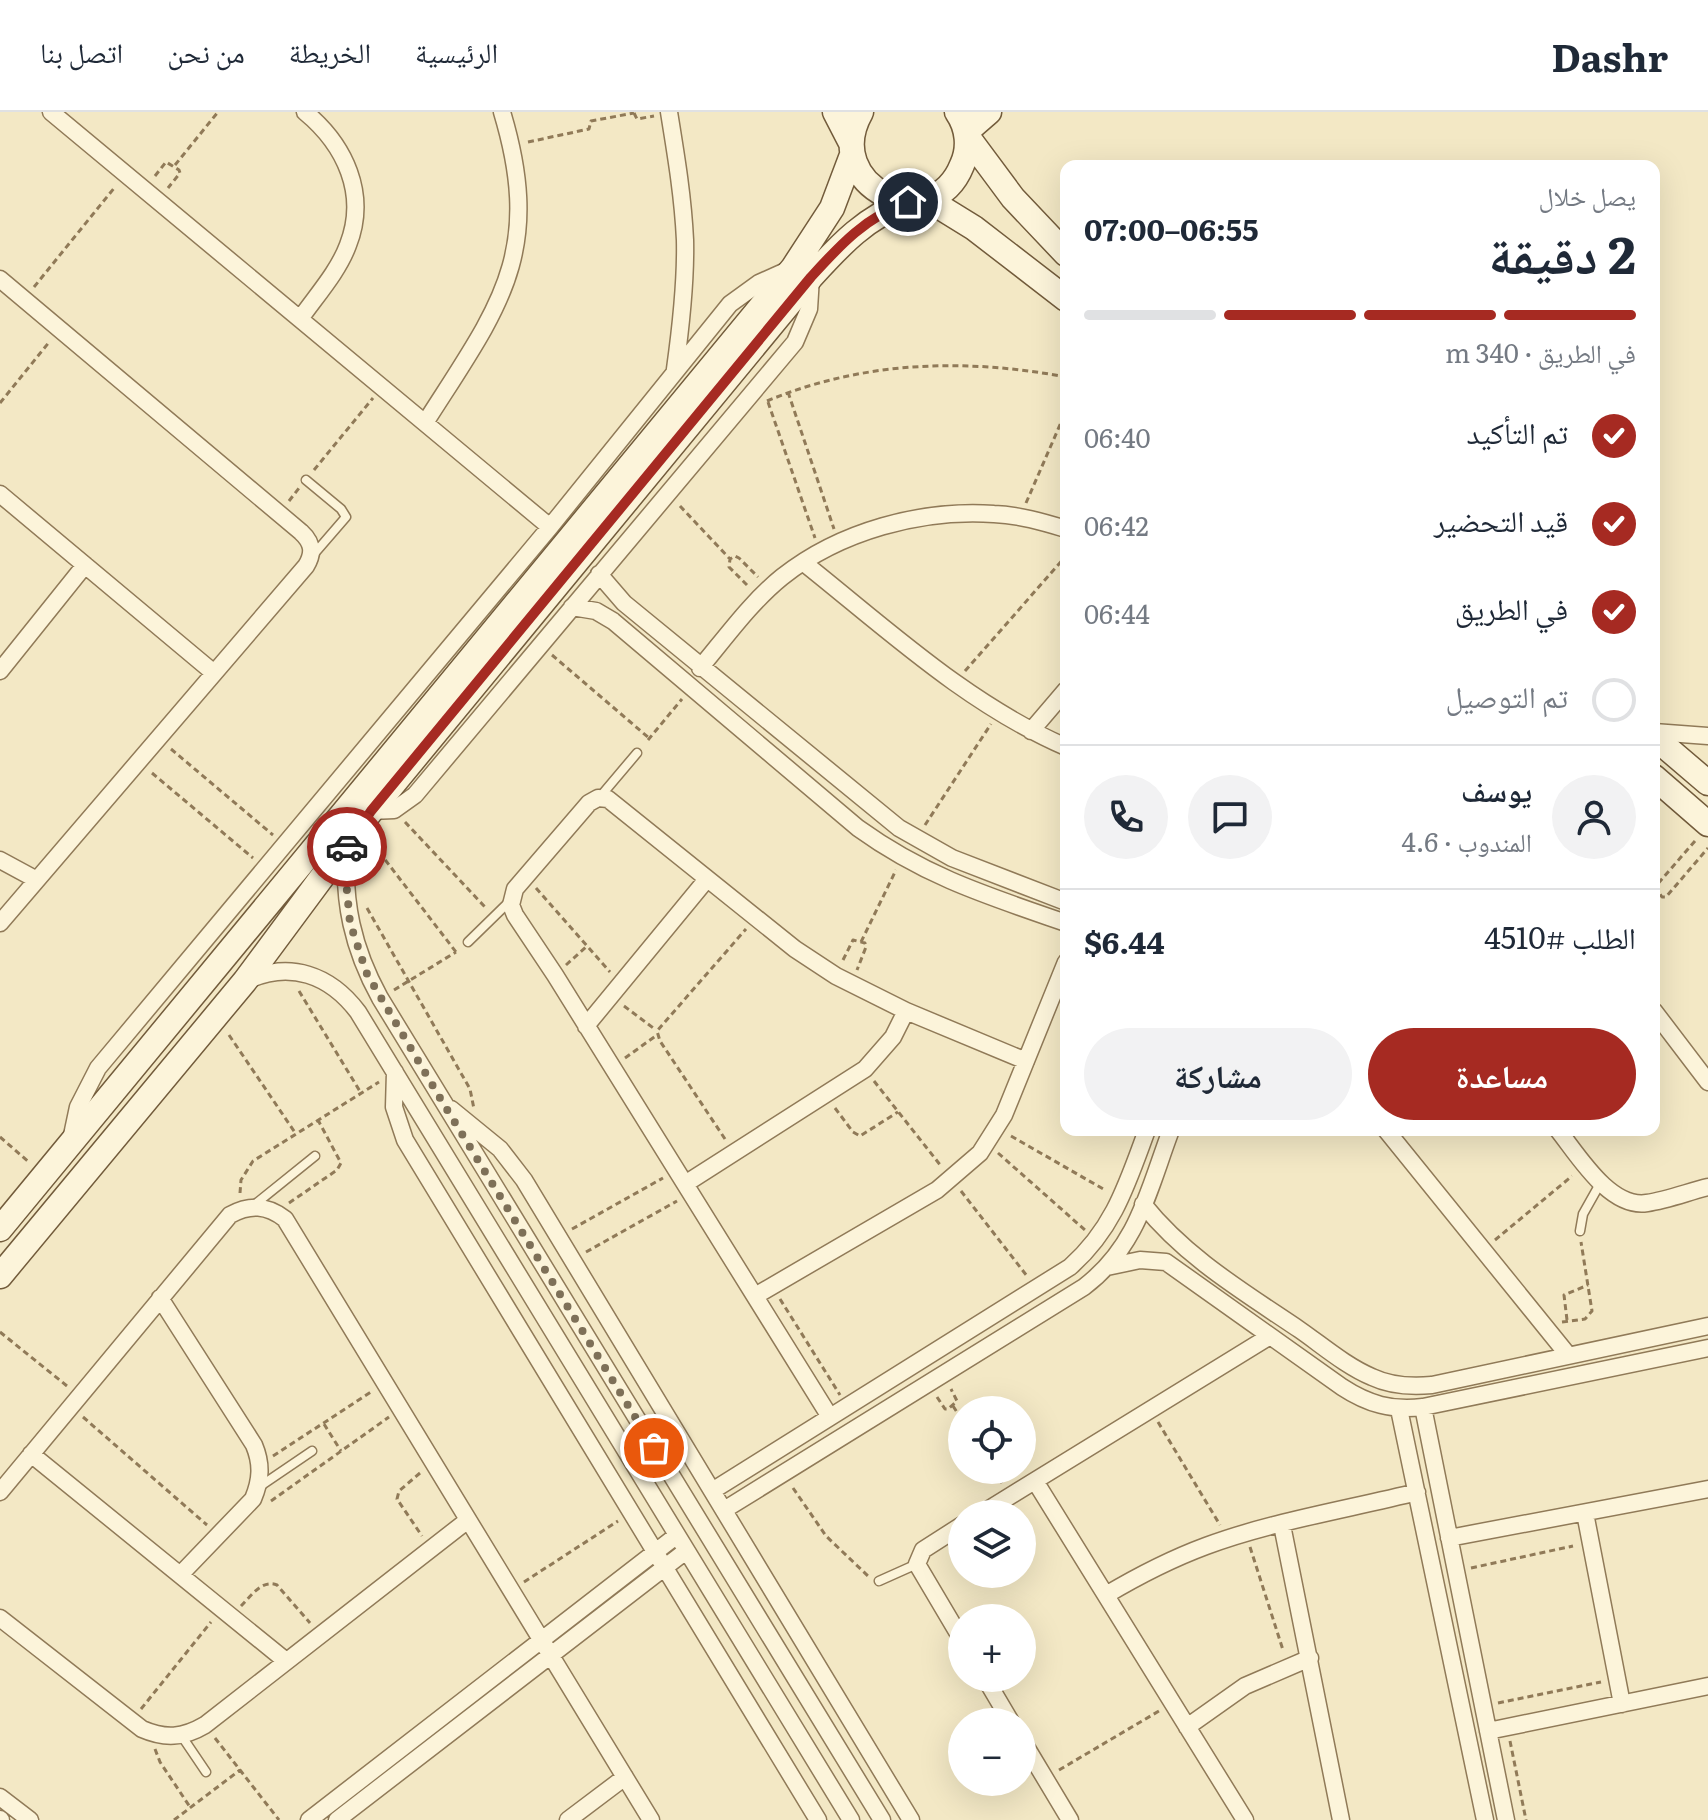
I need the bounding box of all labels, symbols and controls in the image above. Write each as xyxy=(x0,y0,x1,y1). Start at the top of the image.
text: Dashr xyxy=(1551,27,1668,84)
text: اتصل بنا xyxy=(40,30,123,72)
text: من نحن xyxy=(167,30,245,72)
text: الخريطة xyxy=(289,30,371,72)
text: الرئيسية xyxy=(415,30,498,72)
pin xyxy=(874,168,942,236)
text: يصل خلال xyxy=(1538,175,1636,214)
icon: home xyxy=(886,180,930,224)
text: 06:55–07:00 xyxy=(1084,206,1258,250)
text: 2 دقيقة xyxy=(1488,213,1636,290)
text: في الطريق · 340 m xyxy=(1445,332,1636,371)
text: تم التأكيد xyxy=(1467,409,1568,453)
icon: check xyxy=(1592,414,1636,458)
text: 06:40 xyxy=(1084,417,1150,456)
text: قيد التحضير xyxy=(1434,497,1568,541)
icon: check xyxy=(1592,502,1636,546)
text: 06:42 xyxy=(1084,505,1149,544)
text: في الطريق xyxy=(1455,585,1568,629)
icon: check xyxy=(1592,590,1636,634)
text: 06:44 xyxy=(1084,593,1150,632)
text: تم التوصيل xyxy=(1445,673,1568,717)
text: يوسف xyxy=(1461,767,1532,811)
button: phone xyxy=(1084,775,1168,859)
button: chat xyxy=(1188,775,1272,859)
button: person xyxy=(1552,775,1636,859)
courier xyxy=(307,807,387,887)
text: المندوب · 4.6 xyxy=(1401,821,1532,860)
icon: car xyxy=(325,825,369,869)
text: الطلب #4510 xyxy=(1484,914,1636,958)
text: $6.44 xyxy=(1084,919,1165,963)
button: مشاركة xyxy=(1084,1028,1352,1120)
button: مساعدة xyxy=(1368,1028,1636,1120)
map controls xyxy=(948,1396,1036,1796)
button: locate xyxy=(948,1396,1036,1484)
pin xyxy=(620,1414,688,1482)
icon: bag xyxy=(632,1426,676,1470)
button: layers xyxy=(948,1500,1036,1588)
button: + xyxy=(948,1604,1036,1692)
button: − xyxy=(948,1708,1036,1796)

